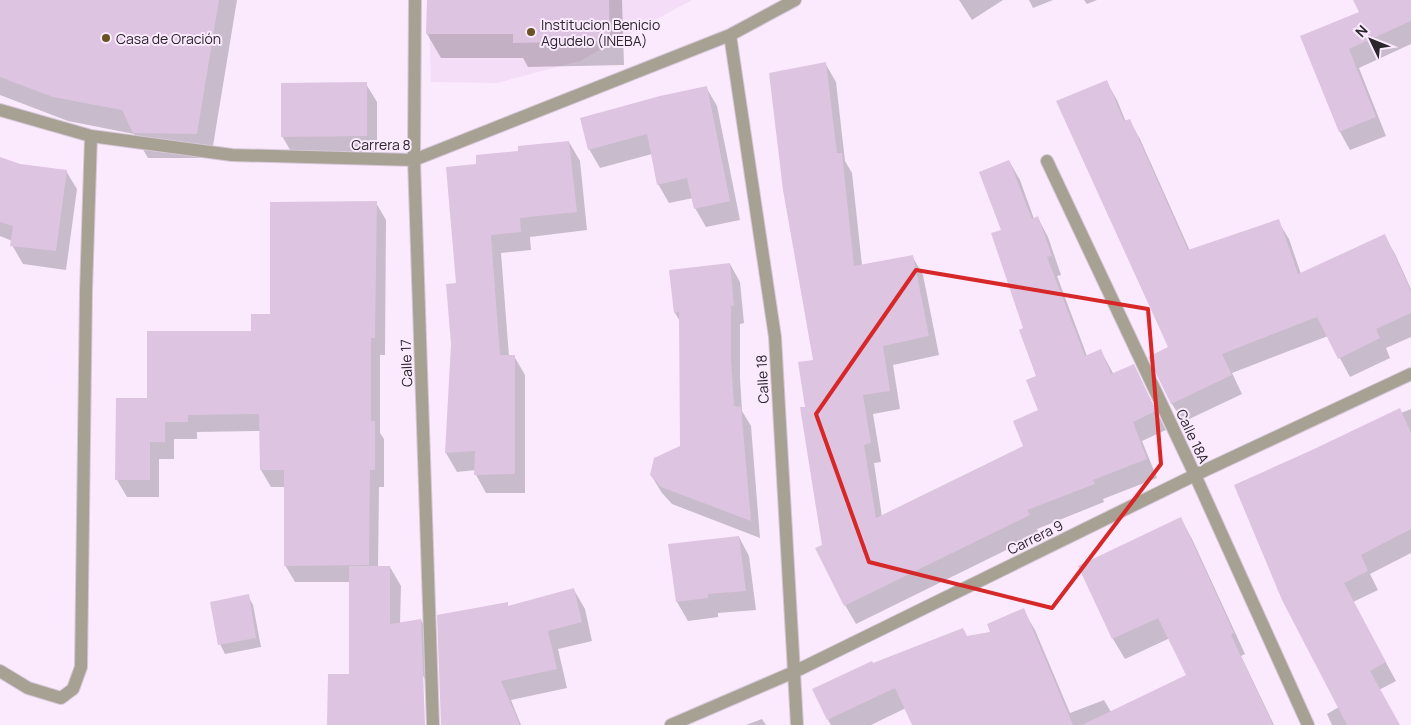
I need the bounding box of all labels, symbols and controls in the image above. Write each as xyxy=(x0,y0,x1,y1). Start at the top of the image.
place label: Institucion Benicio Agudelo (INEBA) xyxy=(541,15,660,50)
north arrow xyxy=(1346,15,1396,65)
text: N xyxy=(1351,21,1372,41)
marker: Institucion Benicio Agudelo (INEBA) xyxy=(525,26,537,38)
place label: Casa de Oración xyxy=(116,29,221,48)
marker: Casa de Oración xyxy=(100,32,112,44)
street label: Carrera 8 xyxy=(351,135,411,154)
street label: Calle 17 xyxy=(396,339,416,387)
street label: Calle 18 xyxy=(751,354,773,404)
street label: Calle 18A xyxy=(1172,406,1214,466)
street label: Carrera 9 xyxy=(1004,515,1066,559)

